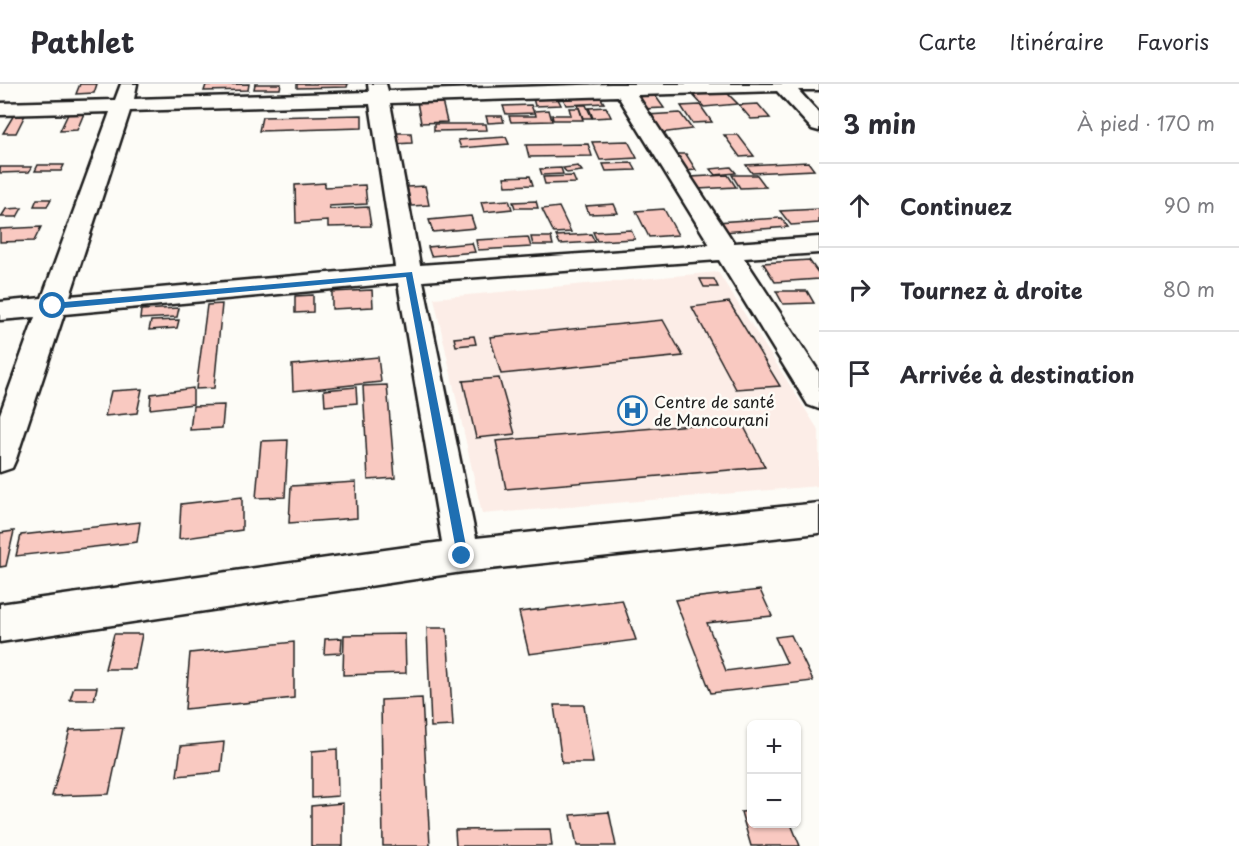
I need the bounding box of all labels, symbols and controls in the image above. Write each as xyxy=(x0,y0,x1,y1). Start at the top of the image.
text: Pathlet xyxy=(30,20,134,63)
text: Carte xyxy=(918,25,977,57)
text: Itinéraire xyxy=(1010,25,1104,57)
text: Favoris xyxy=(1137,25,1209,57)
text: 3 min xyxy=(843,104,916,143)
text: À pied · 170 m xyxy=(1077,108,1215,138)
icon: ahead xyxy=(843,189,876,222)
text: Continuez xyxy=(900,189,1012,222)
text: 90 m xyxy=(1164,190,1215,220)
icon: right xyxy=(843,273,876,306)
text: Tournez à droite xyxy=(900,273,1083,306)
text: 80 m xyxy=(1163,274,1215,304)
route start xyxy=(39,292,65,318)
icon: arrive xyxy=(843,357,876,390)
text: Arrivée à destination xyxy=(900,357,1134,390)
place label: Centre de santé de Mancourani xyxy=(654,389,775,431)
hospital icon: Centre de santé de Mancourani xyxy=(617,395,649,427)
route end xyxy=(448,542,474,568)
map controls xyxy=(747,720,801,828)
button: + xyxy=(747,720,801,774)
button: − xyxy=(747,774,801,828)

